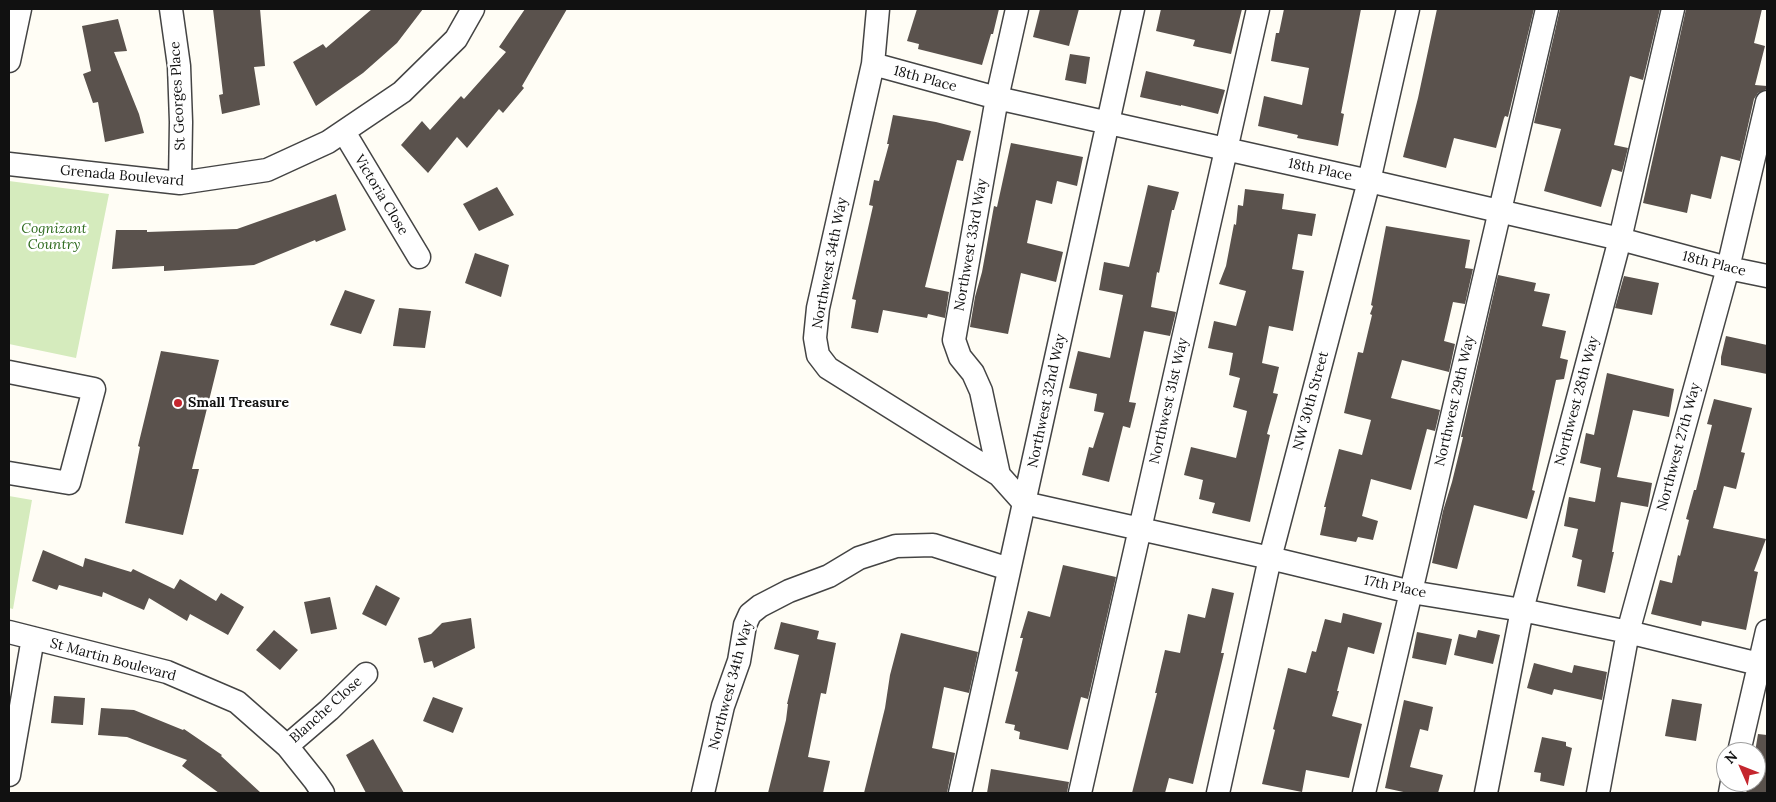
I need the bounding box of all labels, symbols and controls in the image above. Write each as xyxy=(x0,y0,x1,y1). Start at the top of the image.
street label: St Georges Place xyxy=(167,41,189,151)
street label: 18th Place xyxy=(892,62,958,96)
street label: Victoria Close xyxy=(350,152,412,238)
street label: 18th Place xyxy=(1287,155,1353,185)
street label: Grenada Boulevard xyxy=(59,162,185,190)
street label: Northwest 33rd Way xyxy=(951,177,991,313)
street label: Northwest 34th Way xyxy=(809,196,851,330)
park label: Cognizant Country xyxy=(21,221,87,253)
street label: 18th Place xyxy=(1681,248,1747,280)
street label: Northwest 32nd Way xyxy=(1025,332,1069,470)
street label: Northwest 29th Way xyxy=(1432,334,1478,468)
street label: Northwest 28th Way xyxy=(1552,334,1602,468)
street label: Northwest 31st Way xyxy=(1146,336,1192,466)
street label: NW 30th Street xyxy=(1290,350,1332,452)
street label: Northwest 27th Way xyxy=(1654,381,1704,513)
place label: Small Treasure xyxy=(188,395,289,411)
marker: Small Treasure xyxy=(172,397,184,409)
street label: 17th Place xyxy=(1362,572,1428,602)
street label: Northwest 34th Way xyxy=(706,618,756,752)
street label: St Martin Boulevard xyxy=(48,635,178,685)
street label: Blanche Close xyxy=(287,673,365,747)
north arrow xyxy=(1716,742,1766,792)
text: N xyxy=(1721,747,1741,767)

